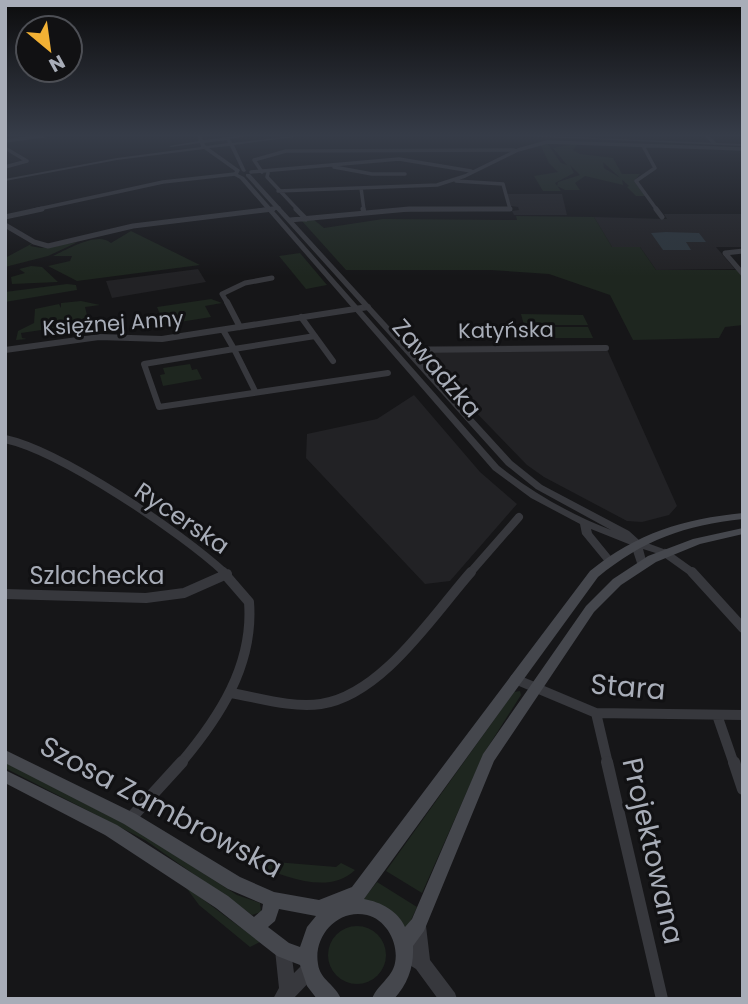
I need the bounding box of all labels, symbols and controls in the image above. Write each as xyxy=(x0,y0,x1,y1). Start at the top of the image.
north arrow xyxy=(14,14,84,84)
text: N xyxy=(44,48,70,79)
street label: Księżnej Anny xyxy=(41,304,185,342)
street label: Zawadzka xyxy=(385,312,489,424)
street label: Katyńska xyxy=(458,315,554,345)
street label: Rycerska xyxy=(128,474,236,562)
street label: Szlachecka xyxy=(29,559,165,592)
street label: Stara xyxy=(589,664,667,710)
street label: Szosa Zambrowska xyxy=(33,727,289,887)
street label: Projektowana xyxy=(613,754,693,948)

